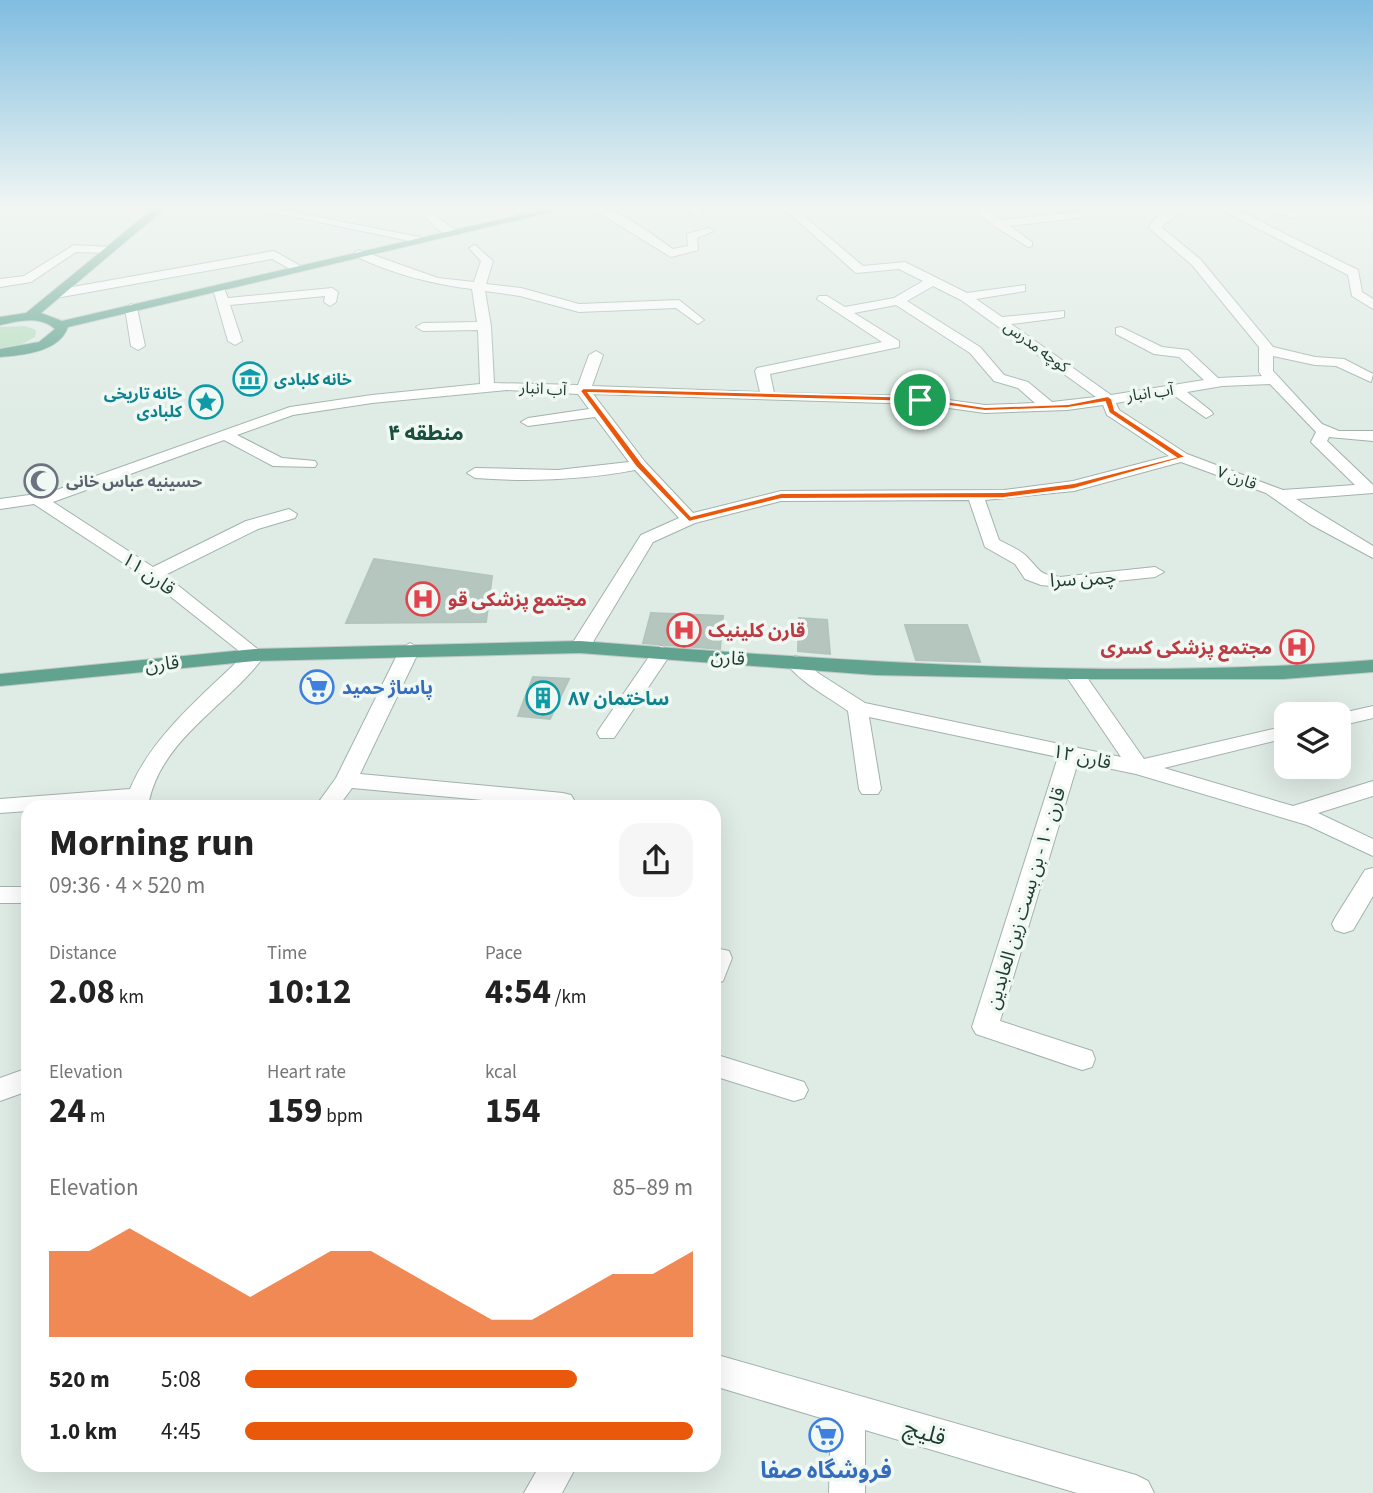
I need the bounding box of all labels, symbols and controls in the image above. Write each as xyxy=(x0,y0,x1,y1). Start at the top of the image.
street label: کوچه مدرس xyxy=(999,316,1074,378)
museum icon: خانه کلبادی xyxy=(231,360,269,398)
place label: خانه کلبادی xyxy=(274,369,352,391)
pin xyxy=(890,370,950,430)
street label: آب انبار xyxy=(518,377,568,401)
street label: آب انبار xyxy=(1124,379,1176,407)
icon: arrive xyxy=(901,381,939,419)
place label: خانه تاریخی کلبادی xyxy=(104,383,183,423)
place icon: خانه تاریخی کلبادی xyxy=(187,383,225,421)
district label: منطقه ۴ xyxy=(388,418,464,448)
street label: قارن ٧ xyxy=(1214,461,1260,495)
mosque icon: حسینیه عباس خانی xyxy=(22,462,60,500)
place label: حسینیه عباس خانی xyxy=(66,471,202,493)
street label: قارن ۱۱ xyxy=(116,546,180,602)
street label: چمن سرا xyxy=(1049,564,1117,595)
hospital icon: مجتمع پزشکی قو xyxy=(404,580,442,618)
place label: مجتمع پزشکی قو xyxy=(448,587,587,614)
hospital icon: قارن کلینیک xyxy=(665,611,703,649)
place label: قارن کلینیک xyxy=(708,618,805,645)
hospital icon: مجتمع پزشکی کسری xyxy=(1278,628,1316,666)
place label: مجتمع پزشکی کسری xyxy=(1101,635,1272,662)
street label: قارن xyxy=(710,644,746,673)
street label: قارن xyxy=(144,649,180,680)
supermarket icon: پاساژ حمید xyxy=(298,668,336,706)
place label: پاساژ حمید xyxy=(342,675,433,702)
building icon: ساختمان ٨٧ xyxy=(524,679,562,717)
place label: ساختمان ٨٧ xyxy=(568,686,669,713)
map controls xyxy=(1274,702,1351,779)
button: layers xyxy=(1274,702,1351,779)
street label: قارن ۱۲ xyxy=(1050,738,1114,777)
street label: قارن ۱۰ - بن بست زین العابدین xyxy=(980,784,1073,1013)
text: Morning run xyxy=(49,816,254,870)
button: share xyxy=(619,823,693,897)
text: 09:36 · 4 × 520 m xyxy=(49,869,205,902)
text: Distance xyxy=(49,940,117,967)
text: Time xyxy=(267,940,307,967)
text: Pace xyxy=(485,940,522,967)
text: 2.08 xyxy=(49,967,115,1017)
text: 10:12 xyxy=(267,967,351,1017)
text: 4:54 xyxy=(485,967,551,1017)
text: km xyxy=(115,984,144,1011)
text: /km xyxy=(551,984,587,1011)
text: Elevation xyxy=(49,1059,123,1086)
text: Heart rate xyxy=(267,1059,346,1086)
text: kcal xyxy=(485,1059,517,1086)
text: 24 xyxy=(49,1086,86,1136)
text: 159 xyxy=(267,1086,322,1136)
text: 154 xyxy=(485,1086,540,1136)
text: m xyxy=(86,1103,106,1130)
text: bpm xyxy=(322,1103,363,1130)
text: Elevation xyxy=(49,1171,139,1204)
text: 85–89 m xyxy=(613,1171,693,1204)
text: 520 m xyxy=(49,1363,110,1396)
text: 5:08 xyxy=(161,1363,201,1396)
street label: قلیچ xyxy=(900,1411,950,1454)
text: 1.0 km xyxy=(49,1415,117,1448)
text: 4:45 xyxy=(161,1415,201,1448)
supermarket icon: فروشگاه صفا xyxy=(807,1416,845,1454)
place label: فروشگاه صفا xyxy=(760,1454,892,1487)

